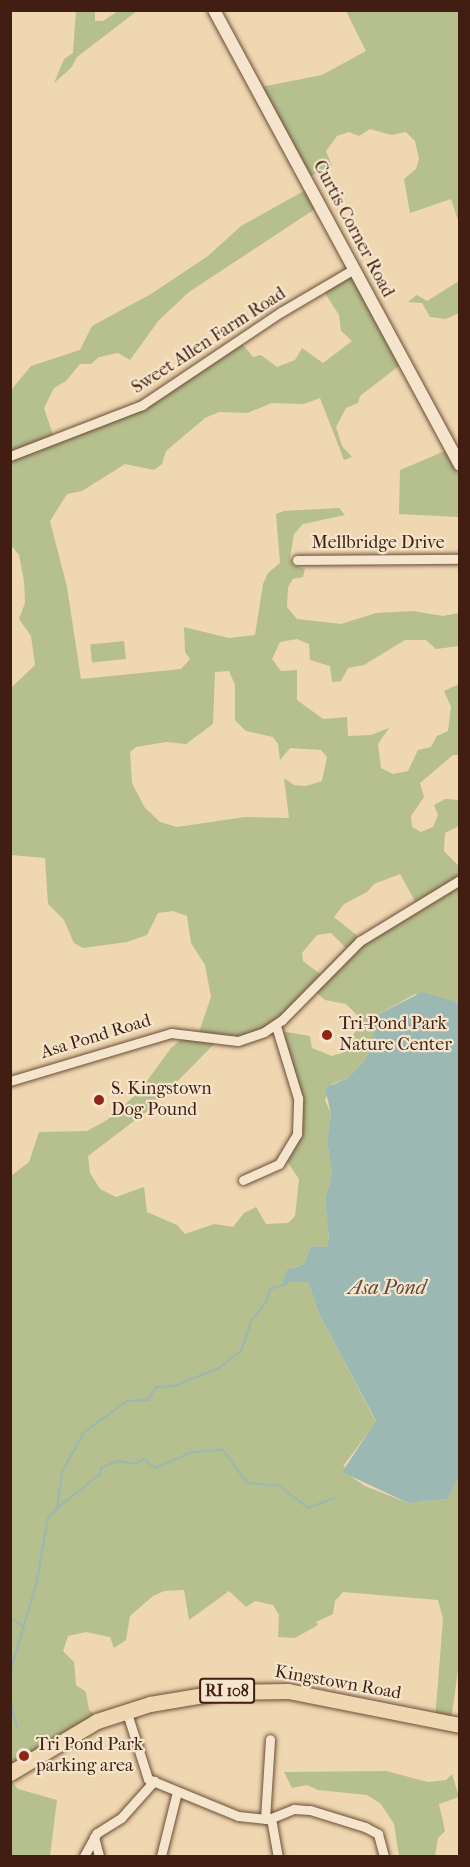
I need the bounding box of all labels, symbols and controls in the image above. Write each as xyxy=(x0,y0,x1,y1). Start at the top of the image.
street label: Curtis Corner Road xyxy=(308,157,398,301)
street label: Sweet Allen Farm Road xyxy=(128,283,290,399)
street label: Mellbridge Drive xyxy=(311,532,445,554)
street label: Asa Pond Road xyxy=(38,1010,154,1064)
place label: Tri-Pond Park Nature Center xyxy=(339,1014,452,1056)
marker: Tri-Pond Park Nature Center xyxy=(320,1028,334,1042)
place label: S. Kingstown Dog Pound xyxy=(111,1079,212,1122)
marker: S. Kingstown Dog Pound xyxy=(92,1093,106,1107)
water label: Asa Pond xyxy=(348,1275,426,1299)
street label: Kingstown Road xyxy=(273,1661,403,1705)
road number: RI 108 xyxy=(198,1678,256,1704)
place label: Tri Pond Park parking area xyxy=(36,1735,143,1778)
marker: Tri Pond Park parking area xyxy=(17,1749,31,1763)

